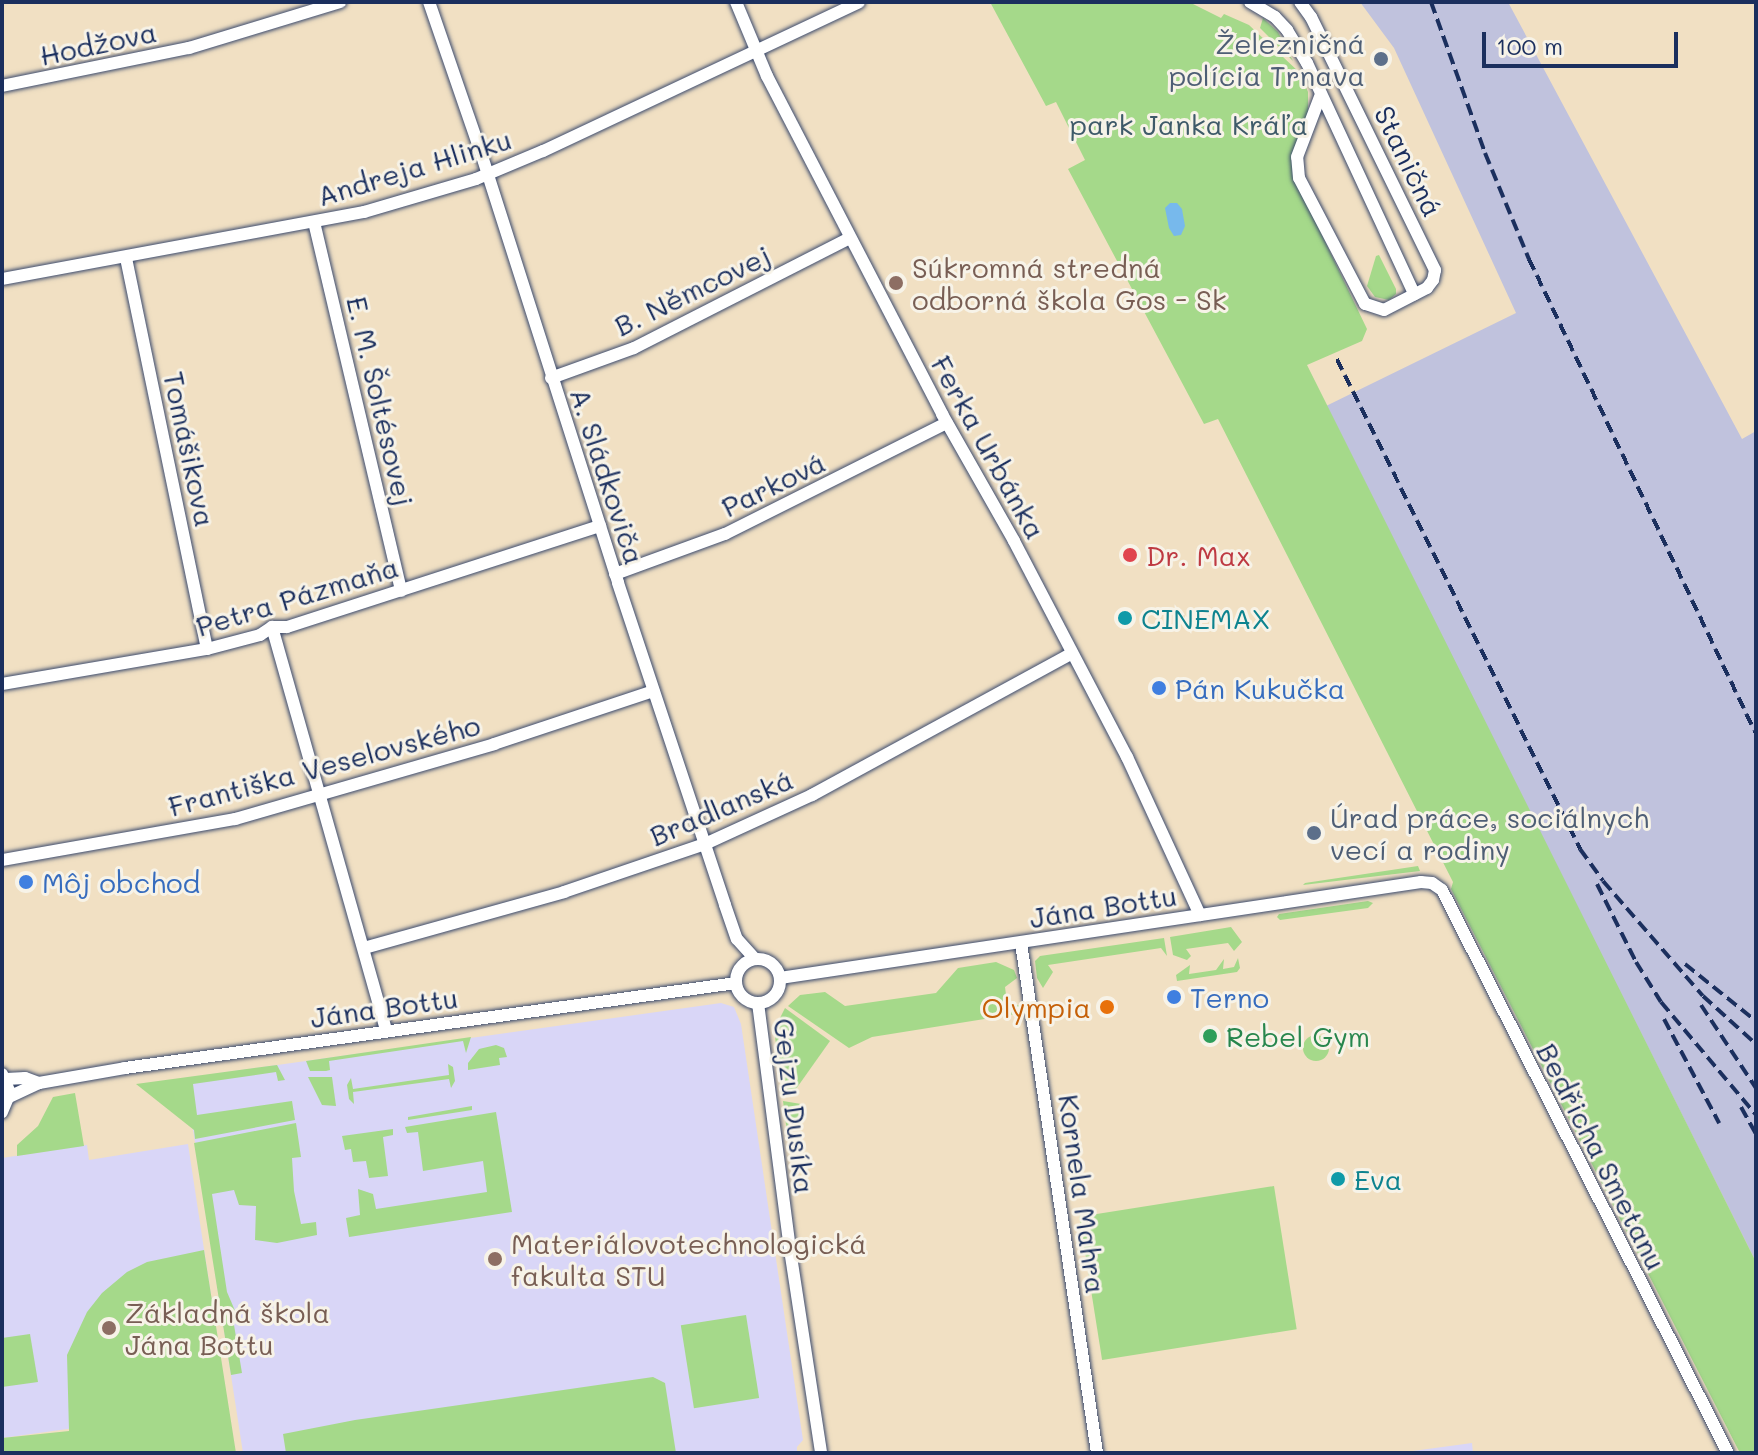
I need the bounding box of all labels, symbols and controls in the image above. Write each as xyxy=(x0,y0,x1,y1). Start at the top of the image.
street label: Hodžova xyxy=(36,14,160,72)
scale bar xyxy=(1486,16,1682,66)
place label: Železničná polícia Trnava xyxy=(1169,26,1365,92)
text: 100 m xyxy=(1496,30,1563,61)
marker: Železničná polícia Trnava xyxy=(1372,50,1390,68)
street label: Staničná xyxy=(1368,100,1450,222)
park label: park Janka Kráľa xyxy=(1070,107,1308,141)
street label: Andreja Hlinku xyxy=(313,122,515,212)
street label: B. Němcovej xyxy=(608,238,776,342)
place label: Súkromná stredná odborná škola Gos - Sk xyxy=(912,250,1227,316)
marker: Súkromná stredná odborná škola Gos - Sk xyxy=(887,274,905,292)
street label: E. M. Šoltésovej xyxy=(341,293,421,509)
street label: Ferka Urbánka xyxy=(925,350,1053,544)
street label: Tomášikova xyxy=(157,368,223,530)
street label: A. Sládkoviča xyxy=(564,384,652,568)
street label: Parková xyxy=(716,445,830,523)
place label: Dr. Max xyxy=(1146,538,1251,572)
marker: Dr. Max xyxy=(1121,546,1139,564)
street label: Petra Pázmaňa xyxy=(192,549,402,643)
place label: CINEMAX xyxy=(1141,601,1270,635)
marker: CINEMAX xyxy=(1116,609,1134,627)
place label: Pán Kukučka xyxy=(1175,671,1345,705)
marker: Pán Kukučka xyxy=(1150,679,1168,697)
street label: Františka Veselovského xyxy=(164,707,484,823)
street label: Bradlanská xyxy=(644,762,798,852)
place label: Úrad práce, sociálnych vecí a rodiny xyxy=(1330,800,1649,866)
marker: Úrad práce, sociálnych vecí a rodiny xyxy=(1305,824,1323,842)
place label: Môj obchod xyxy=(42,865,200,899)
marker: Môj obchod xyxy=(17,873,35,891)
street label: Jána Bottu xyxy=(1027,878,1179,934)
street label: Jána Bottu xyxy=(308,980,460,1034)
place label: Terno xyxy=(1190,980,1269,1014)
marker: Terno xyxy=(1165,988,1183,1006)
place label: Olympia xyxy=(982,990,1091,1024)
marker: Olympia xyxy=(1098,998,1116,1016)
street label: Gejzu Dusíka xyxy=(768,1016,822,1196)
place label: Rebel Gym xyxy=(1226,1019,1370,1053)
marker: Rebel Gym xyxy=(1201,1027,1219,1045)
street label: Bedřicha Smetanu xyxy=(1530,1037,1674,1275)
street label: Kornela Mahra xyxy=(1052,1092,1114,1296)
place label: Eva xyxy=(1354,1162,1402,1196)
marker: Eva xyxy=(1329,1170,1347,1188)
place label: Materiálovotechnologická fakulta STU xyxy=(511,1226,867,1292)
marker: Materiálovotechnologická fakulta STU xyxy=(486,1250,504,1268)
place label: Základná škola Jána Bottu xyxy=(125,1295,330,1361)
marker: Základná škola Jána Bottu xyxy=(100,1319,118,1337)

